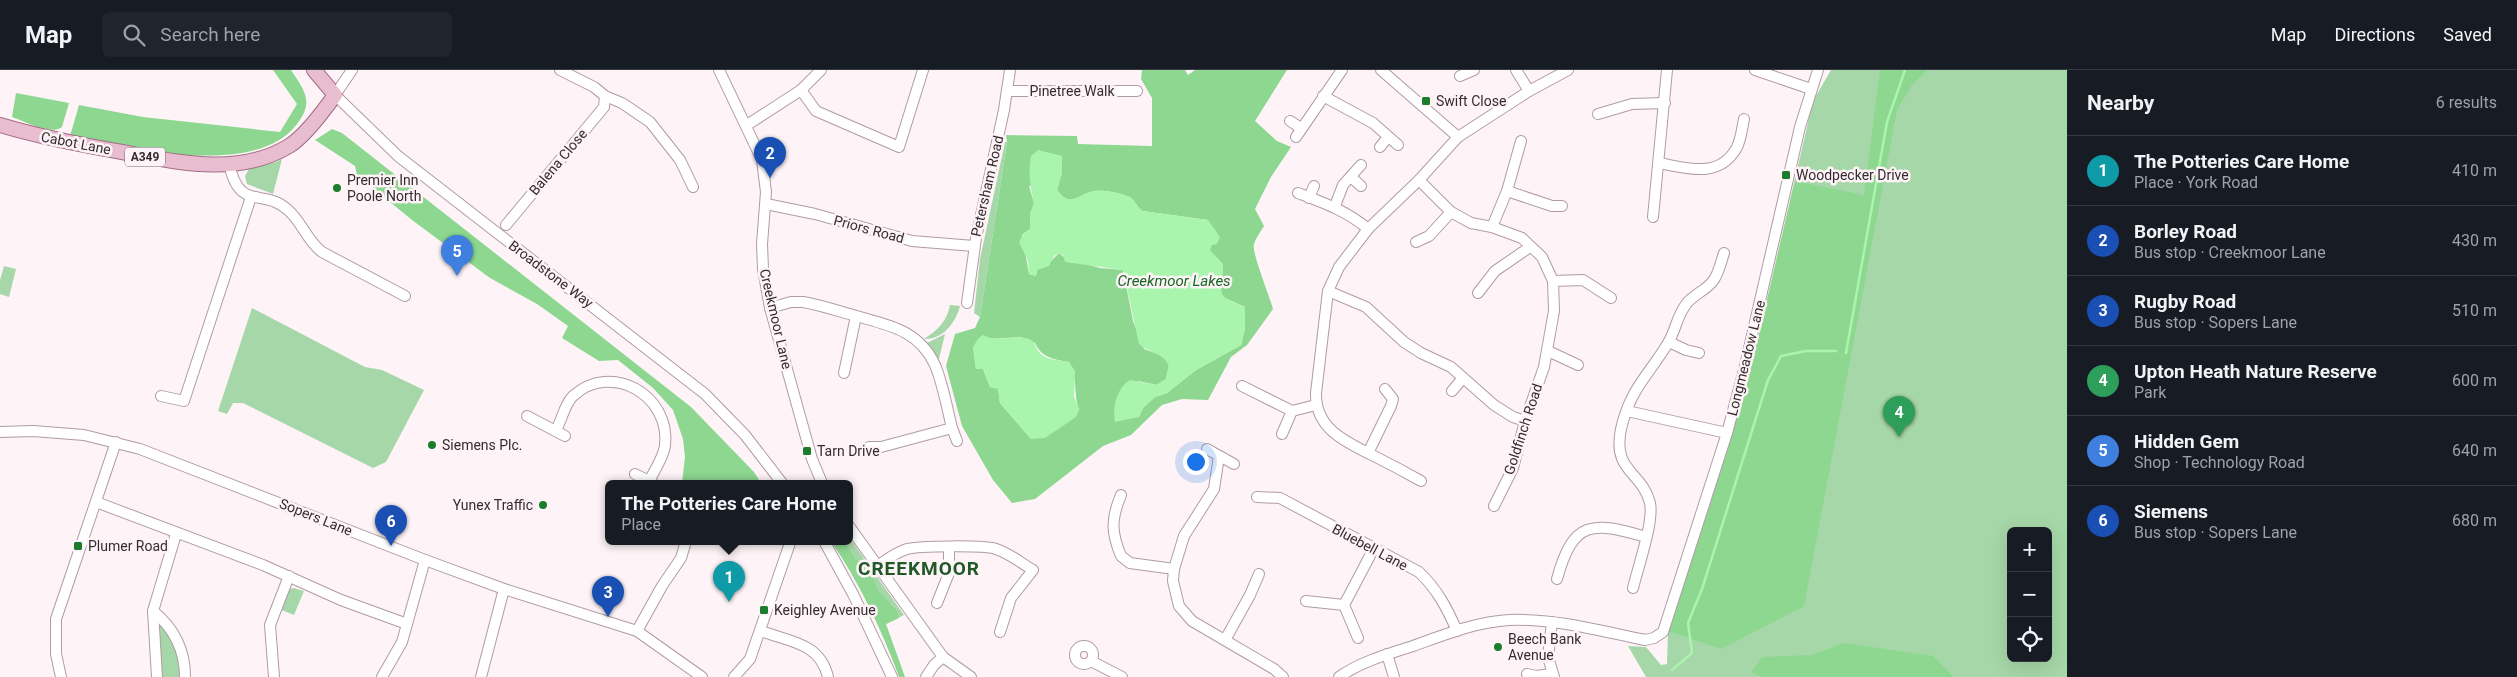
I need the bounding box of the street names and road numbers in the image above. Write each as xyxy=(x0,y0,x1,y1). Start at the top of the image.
street label: Pinetree Walk xyxy=(1029,83,1116,99)
street label: Balena Close xyxy=(526,126,590,198)
street label: Cabot Lane xyxy=(40,128,112,158)
street label: Petersham Road xyxy=(968,134,1006,238)
road number: A349 xyxy=(125,147,165,166)
street label: Priors Road xyxy=(832,212,906,246)
street label: Broadstone Way xyxy=(506,237,597,311)
street label: Creekmoor Lane xyxy=(757,267,795,371)
street label: Longmeadow Lane xyxy=(1724,299,1768,417)
street label: Goldfinch Road xyxy=(1501,381,1545,477)
street label: Sopers Lane xyxy=(277,495,355,539)
street label: Bluebell Lane xyxy=(1330,520,1410,574)

